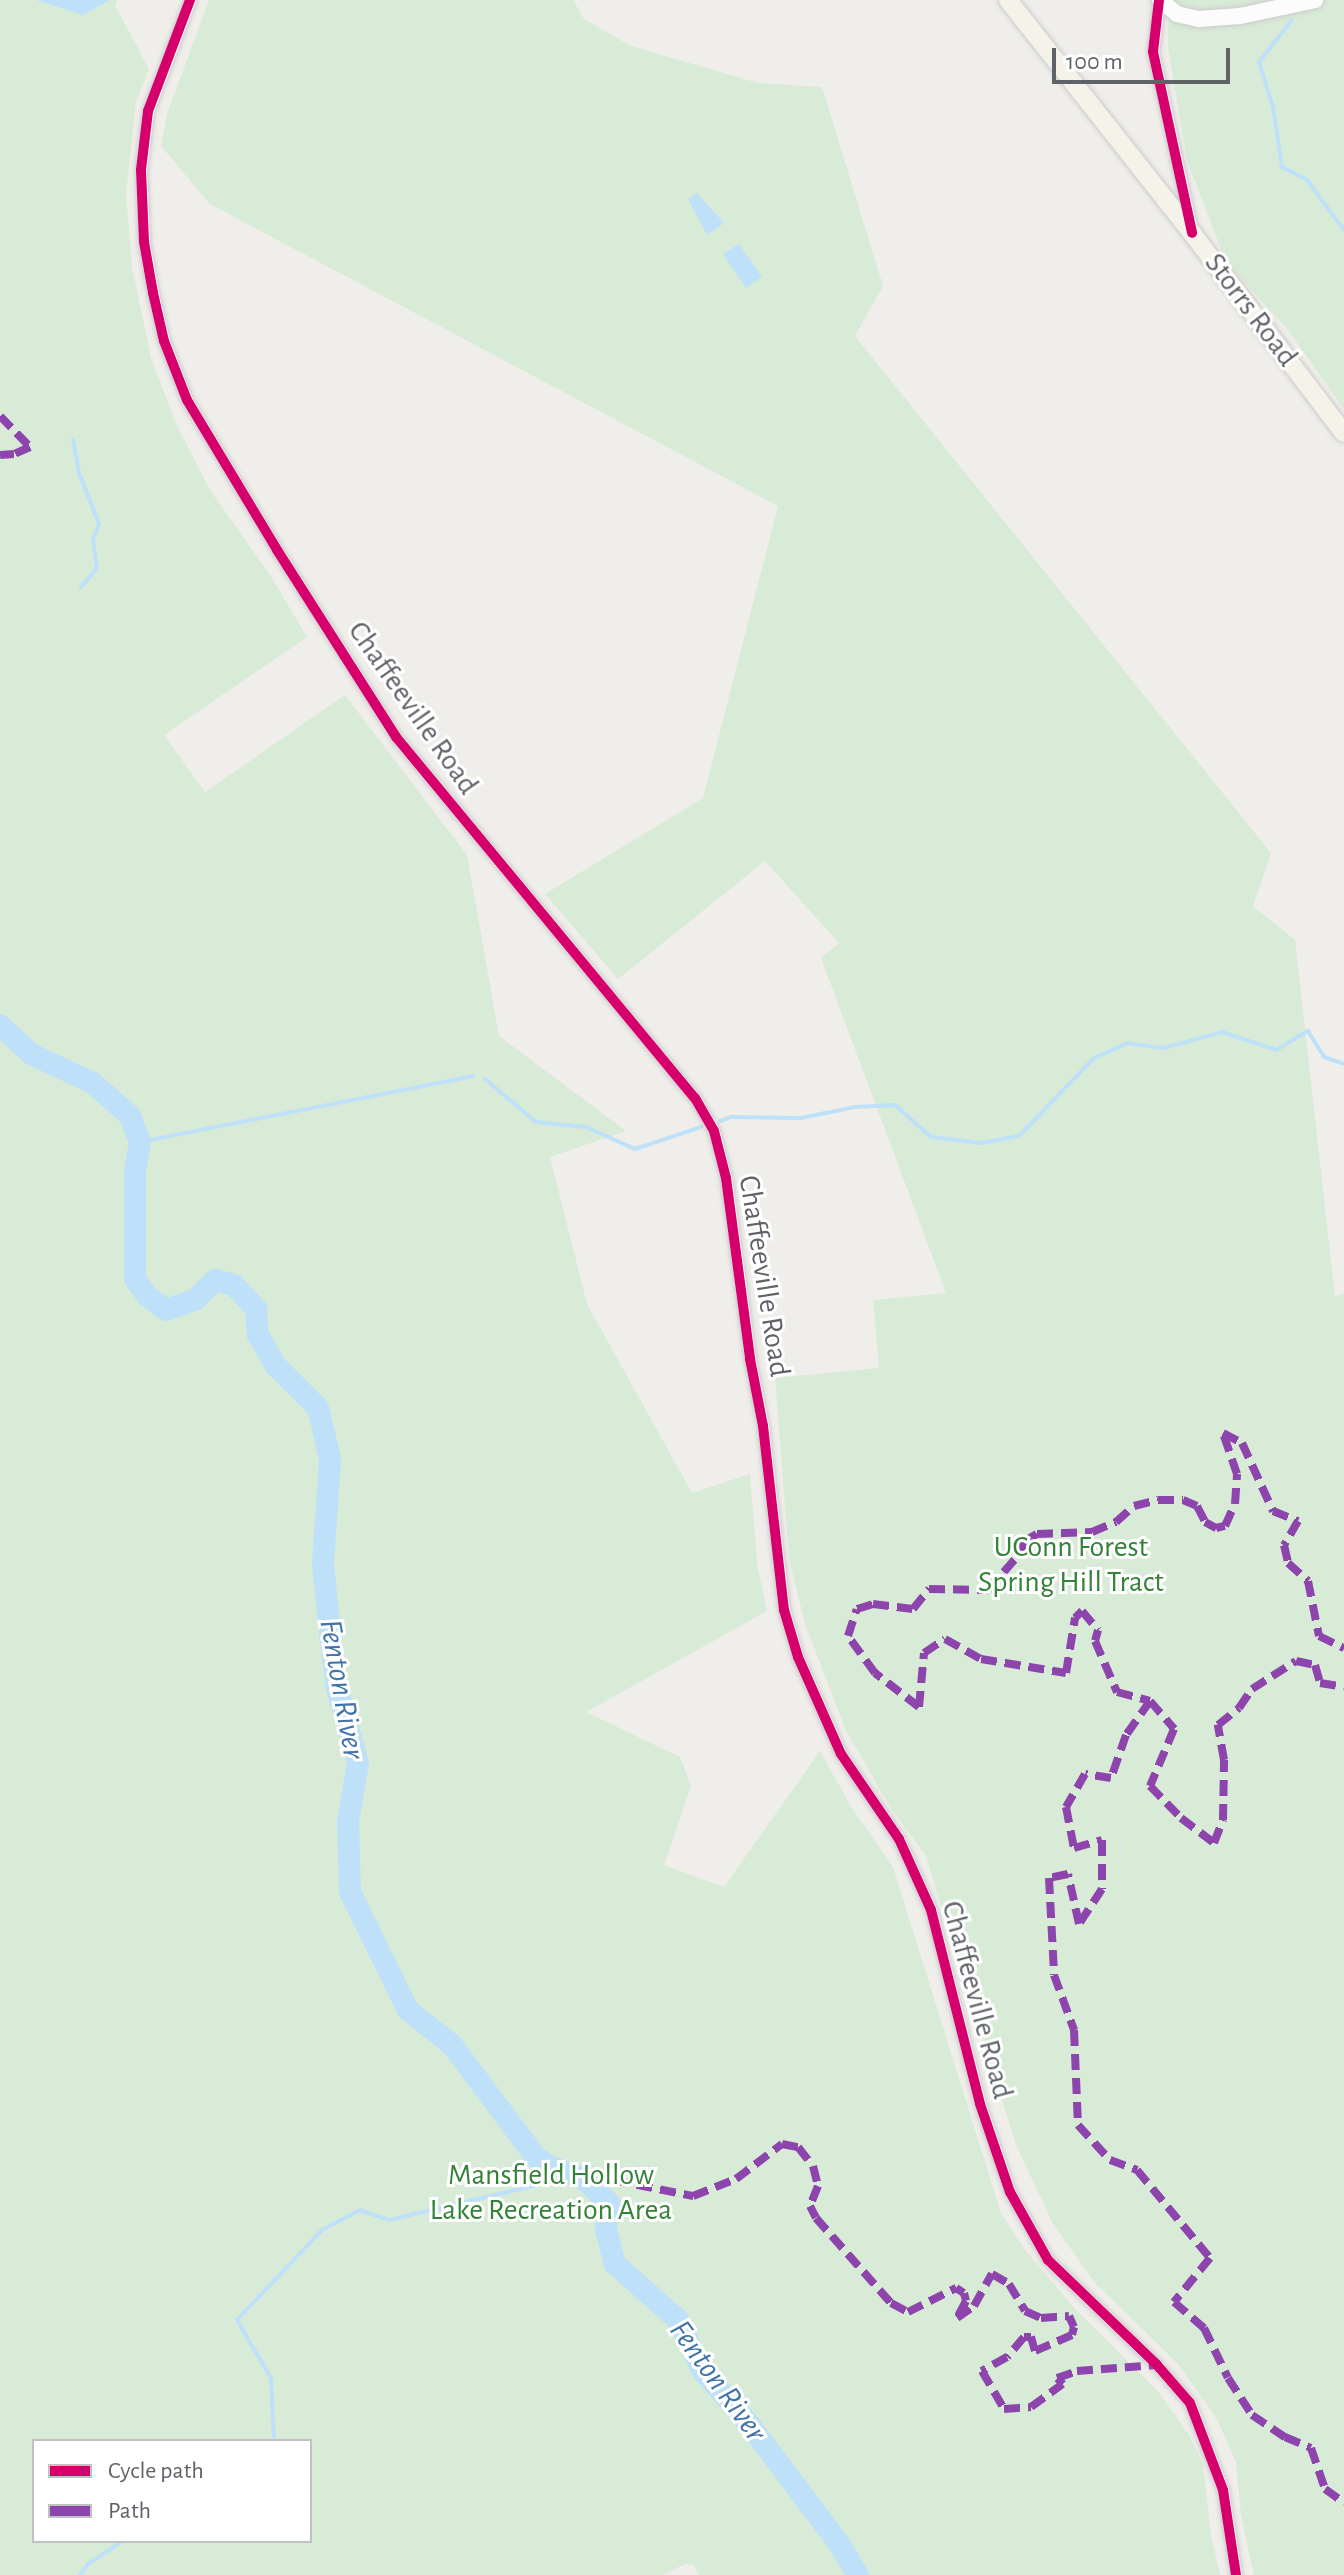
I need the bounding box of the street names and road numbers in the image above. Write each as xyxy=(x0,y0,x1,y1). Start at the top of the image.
street label: Storrs Road xyxy=(1197,246,1305,374)
street label: Chaffeeville Road xyxy=(340,614,486,802)
street label: Chaffeeville Road xyxy=(730,1173,798,1379)
street label: Chaffeeville Road xyxy=(933,1897,1021,2103)

